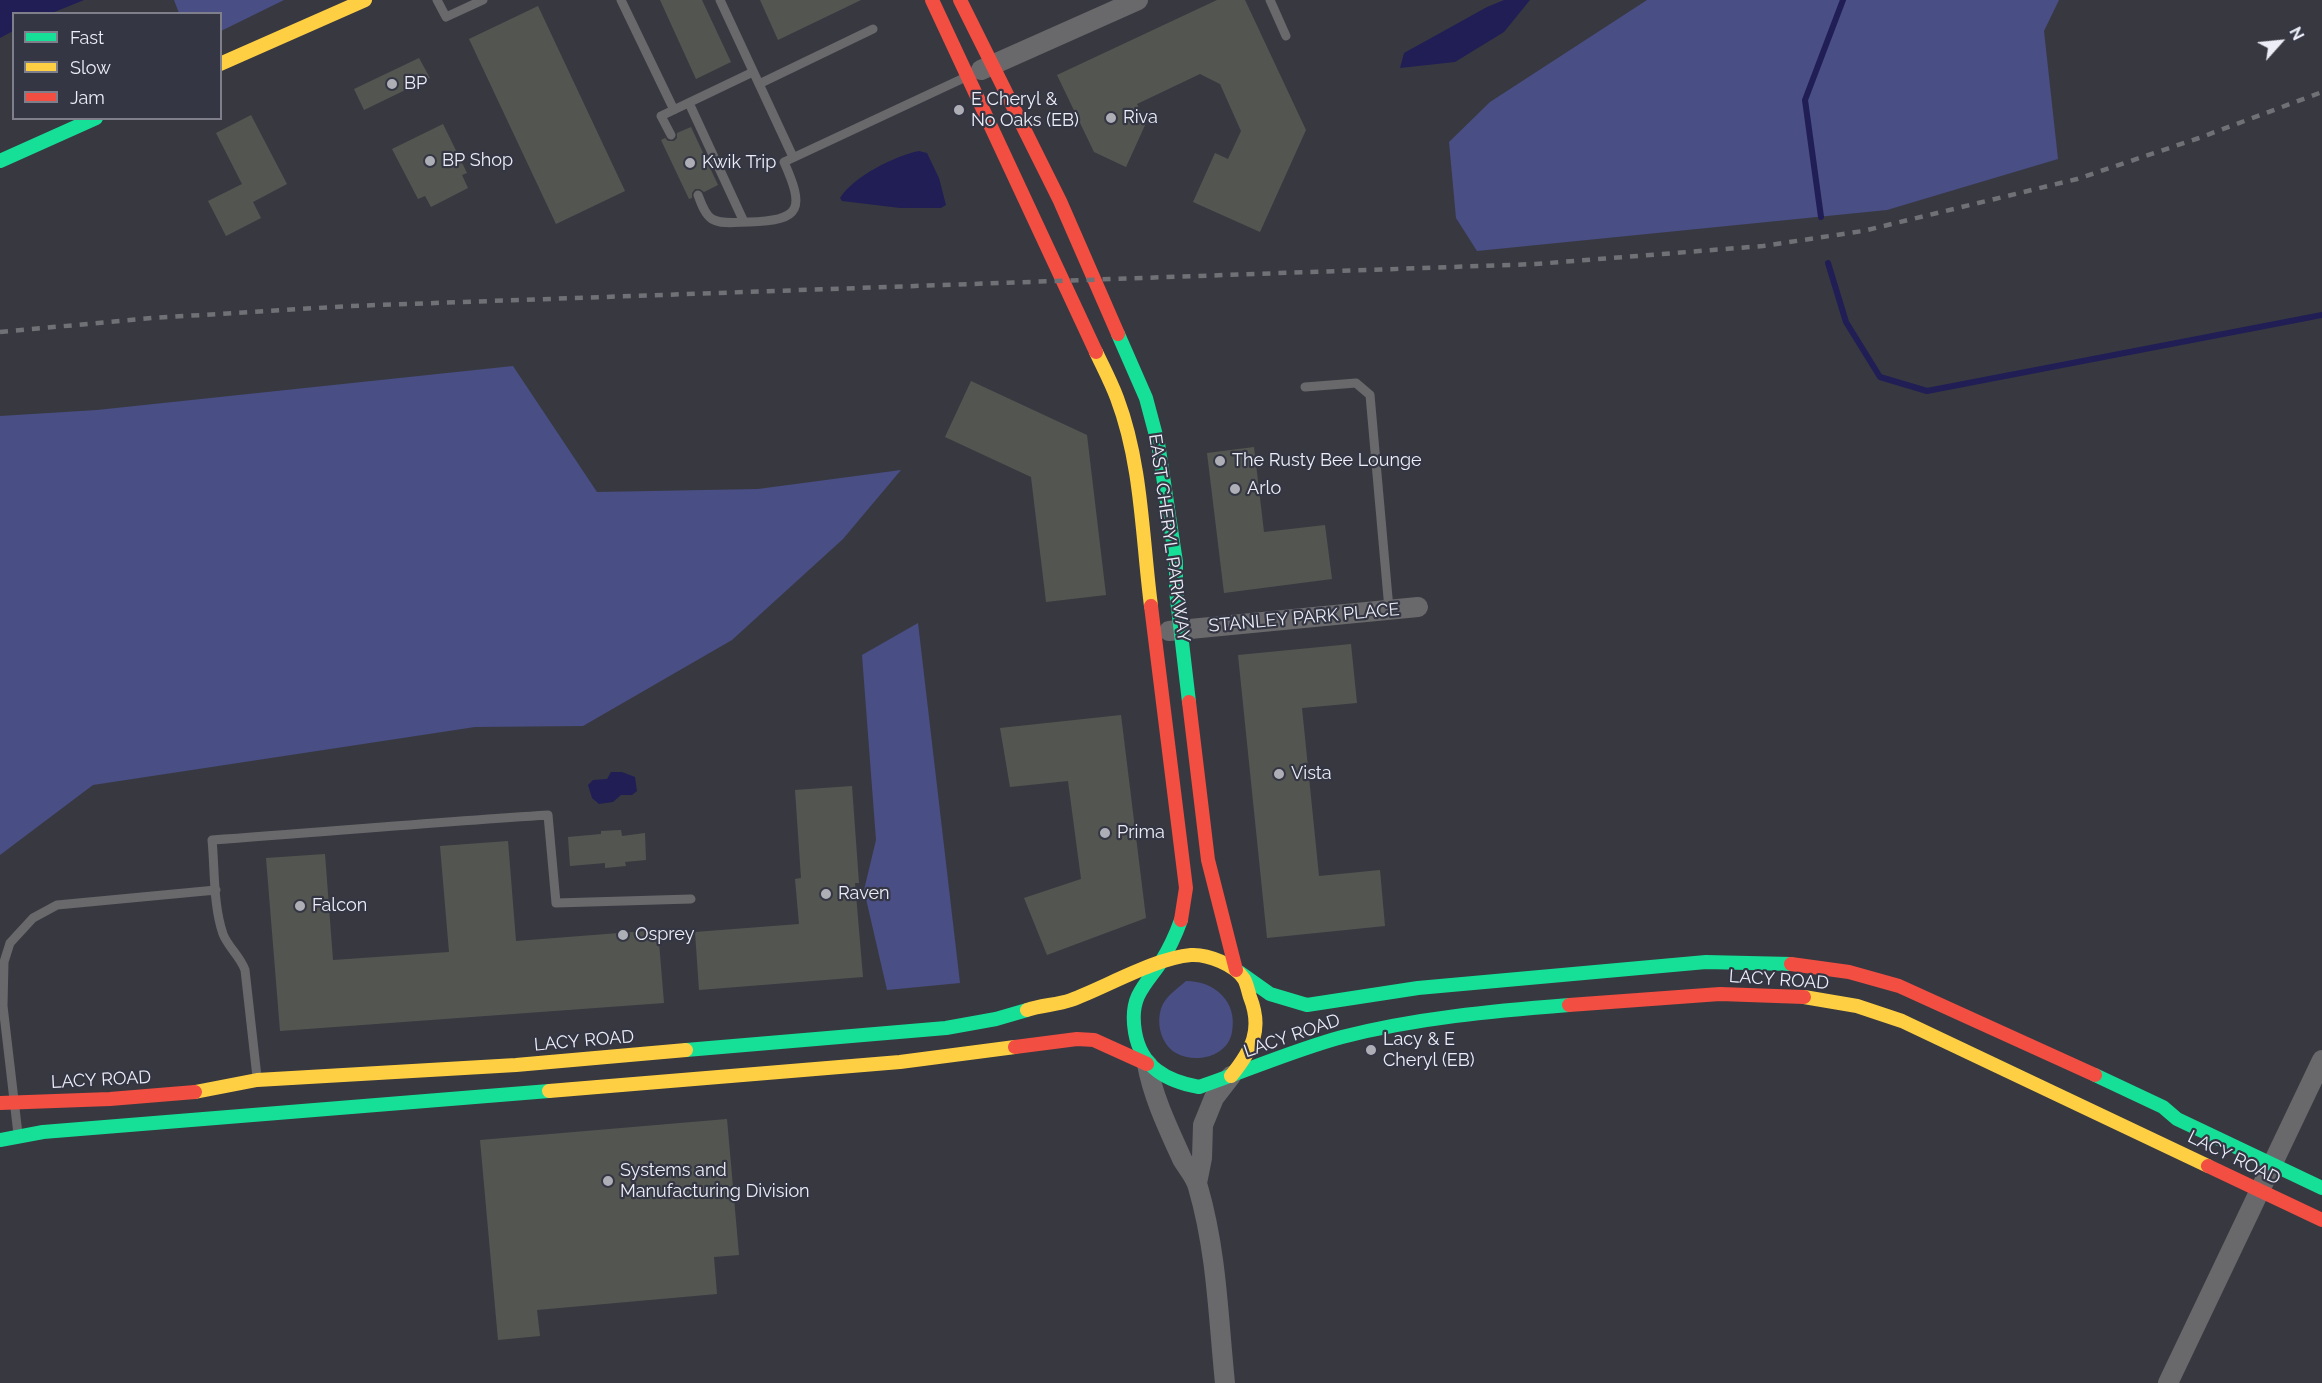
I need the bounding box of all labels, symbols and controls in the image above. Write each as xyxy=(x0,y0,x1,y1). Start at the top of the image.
legend xyxy=(12,12,222,120)
north arrow xyxy=(2250,12,2310,72)
text: N xyxy=(2285,24,2308,43)
text: Fast xyxy=(70,27,104,48)
text: Slow xyxy=(70,57,111,78)
place label: BP xyxy=(404,73,427,95)
marker: BP xyxy=(385,77,399,91)
text: Jam xyxy=(70,87,105,108)
place label: E Cheryl & No Oaks (EB) xyxy=(971,89,1079,132)
marker: E Cheryl & No Oaks (EB) xyxy=(952,103,966,117)
place label: Riva xyxy=(1123,107,1158,129)
marker: Riva xyxy=(1104,111,1118,125)
place label: BP Shop xyxy=(442,150,513,172)
place label: Kwik Trip xyxy=(702,152,776,174)
marker: BP Shop xyxy=(423,154,437,168)
marker: Kwik Trip xyxy=(683,156,697,170)
street label: EAST CHERYL PARKWAY xyxy=(1144,432,1194,644)
place label: The Rusty Bee Lounge xyxy=(1232,450,1422,472)
marker: The Rusty Bee Lounge xyxy=(1213,454,1227,468)
place label: Arlo xyxy=(1247,478,1281,500)
marker: Arlo xyxy=(1228,482,1242,496)
street label: STANLEY PARK PLACE xyxy=(1208,599,1400,637)
place label: Vista xyxy=(1291,763,1332,785)
marker: Vista xyxy=(1272,767,1286,781)
place label: Prima xyxy=(1117,822,1165,844)
marker: Prima xyxy=(1098,826,1112,840)
place label: Raven xyxy=(838,883,889,905)
marker: Raven xyxy=(819,887,833,901)
place label: Falcon xyxy=(312,895,367,917)
marker: Falcon xyxy=(293,899,307,913)
place label: Osprey xyxy=(635,924,694,946)
marker: Osprey xyxy=(616,928,630,942)
street label: LACY ROAD xyxy=(1728,966,1830,994)
street label: LACY ROAD xyxy=(1241,1009,1343,1063)
street label: LACY ROAD xyxy=(533,1026,635,1056)
place label: Lacy & E Cheryl (EB) xyxy=(1383,1029,1475,1072)
marker: Lacy & E Cheryl (EB) xyxy=(1364,1043,1378,1057)
street label: LACY ROAD xyxy=(50,1067,152,1093)
street label: LACY ROAD xyxy=(2184,1126,2284,1190)
place label: Systems and Manufacturing Division xyxy=(620,1160,810,1202)
marker: Systems and Manufacturing Division xyxy=(601,1174,615,1188)

